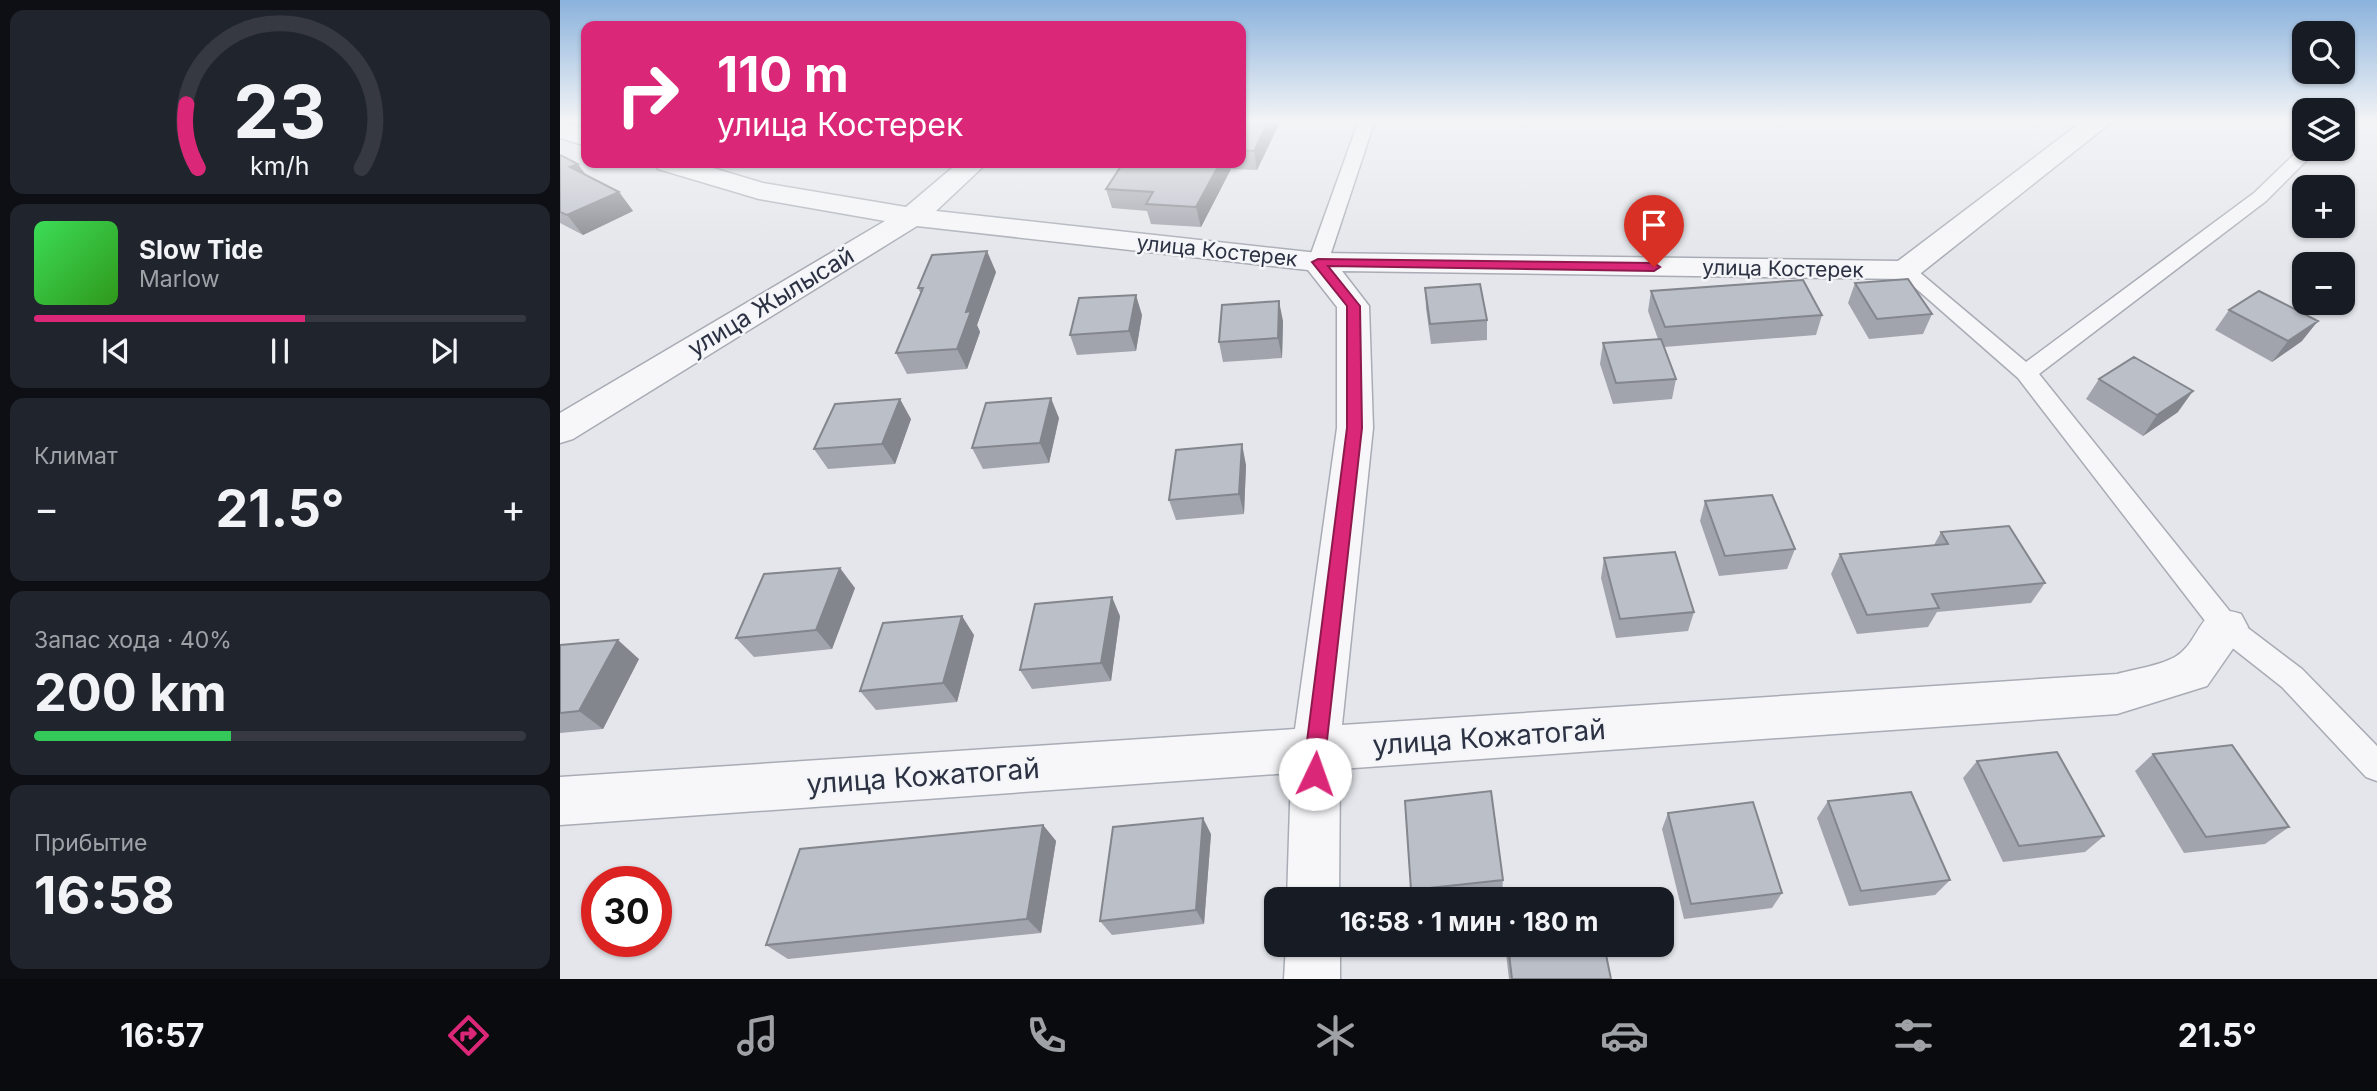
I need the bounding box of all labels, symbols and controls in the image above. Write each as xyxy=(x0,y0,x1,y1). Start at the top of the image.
map controls xyxy=(2292,21,2355,315)
button: search xyxy=(2292,21,2355,84)
text: 110 m xyxy=(717,45,849,104)
icon: right xyxy=(602,49,693,140)
text: 23 xyxy=(234,67,326,156)
button: layers xyxy=(2292,98,2355,161)
text: улица Костерек xyxy=(717,105,963,144)
text: km/h xyxy=(250,151,310,181)
button: + xyxy=(2292,175,2355,238)
pin xyxy=(1624,195,1684,267)
icon: arrive xyxy=(1635,206,1673,244)
street label: улица Костерек xyxy=(1135,230,1299,271)
text: Slow Tide xyxy=(139,234,263,265)
street label: улица Жылысай xyxy=(682,241,859,363)
button: − xyxy=(2292,252,2355,315)
street label: улица Костерек xyxy=(1702,255,1865,282)
text: Marlow xyxy=(139,265,219,293)
icon: previous xyxy=(97,332,135,370)
icon: pause xyxy=(261,332,299,370)
icon: next xyxy=(425,332,463,370)
text: Климат xyxy=(34,442,118,470)
text: 21.5° xyxy=(215,477,345,540)
text: − xyxy=(34,485,59,531)
text: + xyxy=(501,485,526,531)
text: Запас хода · 40% xyxy=(34,626,232,654)
text: 200 km xyxy=(34,661,227,724)
street label: улица Кожатогай xyxy=(1371,712,1607,762)
position arrow xyxy=(1278,737,1352,811)
street label: улица Кожатогай xyxy=(805,751,1041,801)
text: Прибытие xyxy=(34,829,147,857)
text: 16:58 xyxy=(34,864,175,927)
speed limit sign: 30 xyxy=(581,866,672,957)
text: 16:58 · 1 мин · 180 m xyxy=(1340,906,1598,937)
icon: directions xyxy=(444,1011,493,1060)
icon: music xyxy=(733,1011,782,1060)
icon: phone xyxy=(1022,1011,1071,1060)
icon: climate xyxy=(1311,1011,1360,1060)
icon: car xyxy=(1600,1011,1649,1060)
icon: filters xyxy=(1889,1011,1938,1060)
text: 16:57 xyxy=(120,1016,204,1055)
text: 21.5° xyxy=(2178,1016,2257,1055)

